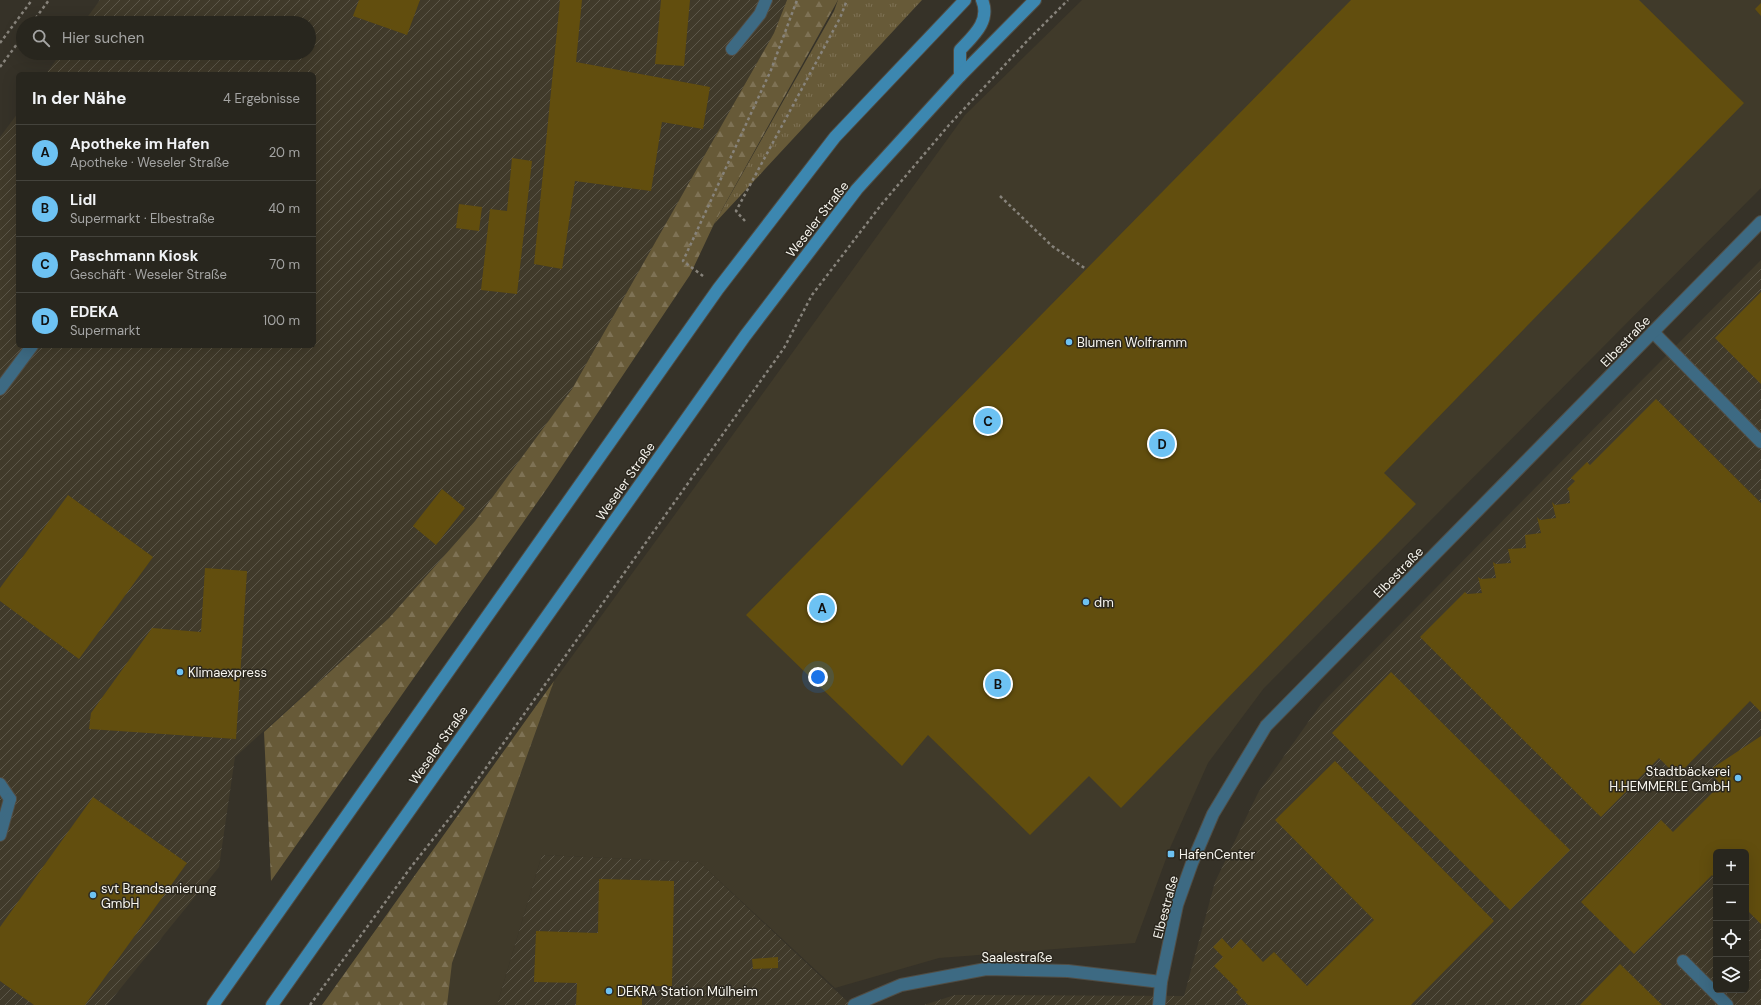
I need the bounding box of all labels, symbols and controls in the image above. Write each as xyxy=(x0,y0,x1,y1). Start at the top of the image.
search box xyxy=(16,16,316,60)
icon: search xyxy=(30,27,52,49)
text: Hier suchen xyxy=(62,28,144,48)
text: In der Nähe xyxy=(32,87,127,109)
text: 4 Ergebnisse xyxy=(223,90,300,107)
text: Apotheke im Hafen xyxy=(70,134,210,154)
text: A xyxy=(40,144,50,161)
text: 20 m xyxy=(269,144,300,161)
text: Apotheke · Weseler Straße xyxy=(70,154,229,171)
street label: Weseler Straße xyxy=(782,178,852,261)
text: Lidl xyxy=(70,190,96,210)
text: B xyxy=(41,200,49,217)
text: 40 m xyxy=(268,200,300,217)
text: Supermarkt · Elbestraße xyxy=(70,210,215,227)
text: Paschmann Kiosk xyxy=(70,246,199,266)
text: C xyxy=(40,256,50,273)
text: 70 m xyxy=(269,256,300,273)
text: Geschäft · Weseler Straße xyxy=(70,266,227,283)
text: EDEKA xyxy=(70,302,119,322)
text: D xyxy=(40,312,50,329)
text: 100 m xyxy=(263,312,300,329)
street label: Elbestraße xyxy=(1597,312,1654,371)
text: Supermarkt xyxy=(70,322,140,339)
place label: Blumen Wolframm xyxy=(1077,334,1187,351)
marker: Blumen Wolframm xyxy=(1064,337,1074,347)
pin: C xyxy=(975,406,1001,436)
pin: D xyxy=(1149,429,1175,459)
street label: Weseler Straße xyxy=(592,439,659,524)
street label: Elbestraße xyxy=(1370,543,1427,602)
pin: A xyxy=(809,593,835,623)
place label: dm xyxy=(1094,594,1114,611)
marker: dm xyxy=(1081,597,1091,607)
place label: Klimaexpress xyxy=(188,664,267,681)
marker: Klimaexpress xyxy=(175,667,185,677)
your location xyxy=(808,667,828,687)
pin: B xyxy=(985,669,1011,699)
street label: Weseler Straße xyxy=(405,703,472,788)
place label: Stadtbäckerei H.HEMMERLE GmbH xyxy=(1609,763,1730,795)
marker: Stadtbäckerei H.HEMMERLE GmbH xyxy=(1733,773,1743,783)
place label: HafenCenter xyxy=(1179,846,1255,863)
marker: HafenCenter xyxy=(1166,849,1176,859)
map controls xyxy=(1713,849,1749,993)
button: + xyxy=(1713,849,1749,885)
street label: Elbestraße xyxy=(1149,874,1182,941)
place label: svt Brandsanierung GmbH xyxy=(101,880,217,912)
button: − xyxy=(1713,885,1749,921)
marker: svt Brandsanierung GmbH xyxy=(88,890,98,900)
button: locate xyxy=(1713,921,1749,957)
street label: Saalestraße xyxy=(982,949,1052,966)
button: layers xyxy=(1713,957,1749,993)
place label: DEKRA Station Mülheim xyxy=(617,983,758,1000)
marker: DEKRA Station Mülheim xyxy=(604,986,614,996)

